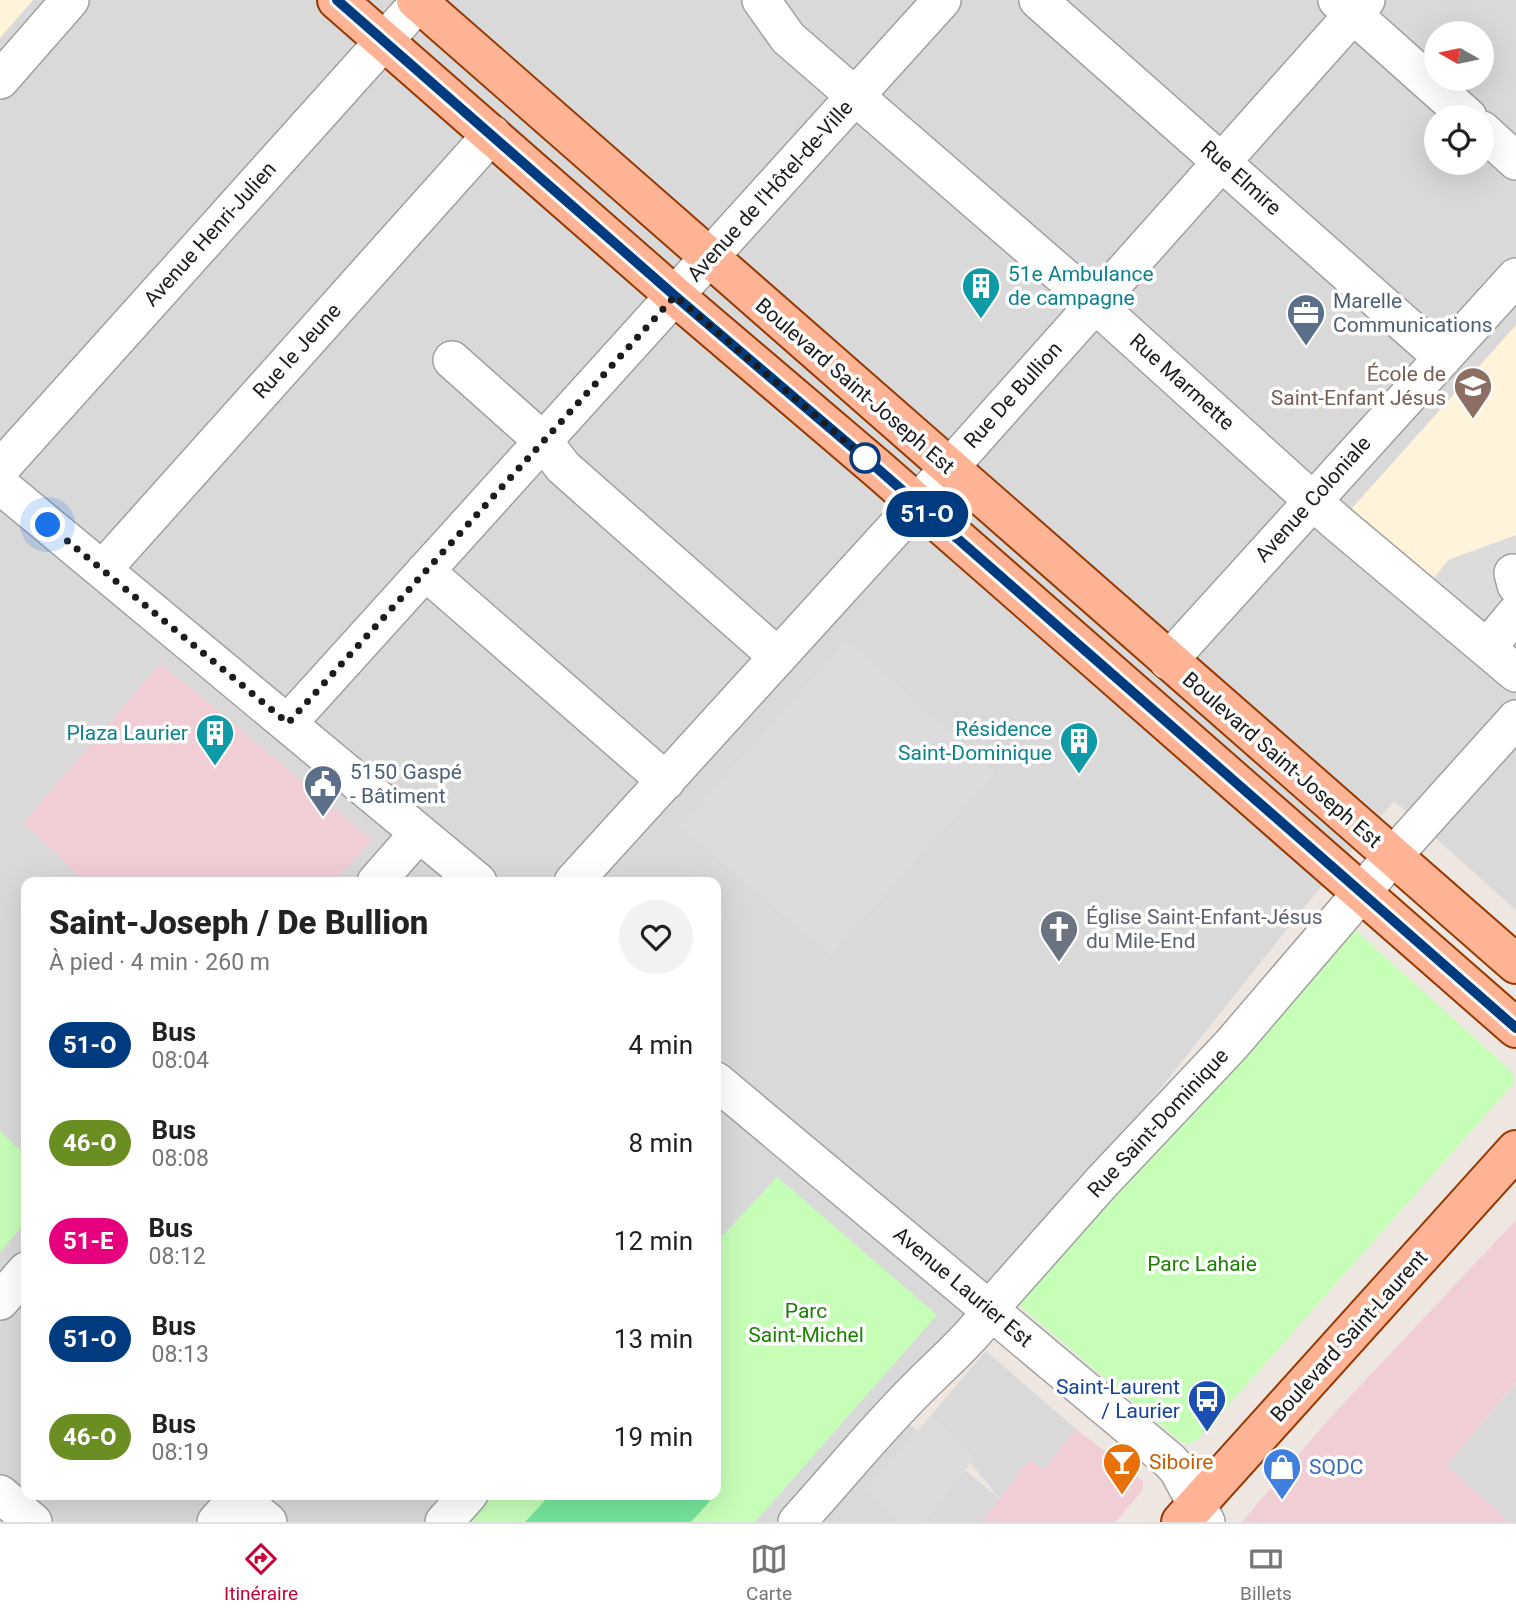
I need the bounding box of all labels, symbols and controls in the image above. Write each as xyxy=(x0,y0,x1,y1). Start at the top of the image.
north arrow xyxy=(1424,21,1494,91)
map controls xyxy=(1424,21,1494,175)
street label: Avenue de l'Hôtel-de-Ville xyxy=(682,96,858,286)
button: locate xyxy=(1424,105,1494,175)
street label: Rue Elmire xyxy=(1196,136,1286,220)
street label: Avenue Henri-Julien xyxy=(139,157,281,311)
place label: 51e Ambulance de campagne xyxy=(1008,262,1154,310)
building icon: 51e Ambulance de campagne xyxy=(960,265,1002,320)
place label: Marelle Communications xyxy=(1333,289,1493,337)
office icon: Marelle Communications xyxy=(1285,292,1327,347)
street label: Boulevard Saint-Joseph Est xyxy=(751,293,959,479)
street label: Rue le Jeune xyxy=(248,299,346,403)
street label: Rue Marmette xyxy=(1125,329,1239,435)
street label: Rue De Bullion xyxy=(959,337,1067,453)
place label: École de Saint-Enfant Jésus xyxy=(1271,362,1446,410)
school or university icon: École de Saint-Enfant Jésus xyxy=(1452,365,1494,420)
street label: Avenue Coloniale xyxy=(1250,431,1376,567)
unlabelled marker xyxy=(850,443,880,473)
line badge: 51-O xyxy=(878,491,976,537)
text: 51-O xyxy=(900,500,954,528)
your location xyxy=(30,507,65,542)
street label: Boulevard Saint-Joseph Est xyxy=(1178,667,1386,853)
building icon: Plaza Laurier xyxy=(194,712,236,767)
place label: Résidence Saint-Dominique xyxy=(898,717,1052,765)
building icon: Résidence Saint-Dominique xyxy=(1058,720,1100,775)
place label: Plaza Laurier xyxy=(66,721,188,745)
place label: 5150 Gaspé - Bâtiment xyxy=(350,760,462,808)
public building icon: 5150 Gaspé - Bâtiment xyxy=(302,763,344,818)
button: heart xyxy=(619,900,693,974)
text: Saint-Joseph / De Bullion xyxy=(49,903,428,942)
place label: Église Saint-Enfant-Jésus du Mile-End xyxy=(1086,905,1323,953)
church icon: Église Saint-Enfant-Jésus du Mile-End xyxy=(1038,908,1080,963)
text: À pied · 4 min · 260 m xyxy=(49,949,270,976)
text: Bus xyxy=(152,1017,196,1047)
text: 4 min xyxy=(628,1030,693,1060)
text: 51-O xyxy=(63,1031,117,1059)
street label: Rue Saint-Dominique xyxy=(1083,1044,1233,1202)
text: 08:04 xyxy=(152,1047,209,1074)
text: Bus xyxy=(152,1115,196,1145)
text: 8 min xyxy=(628,1128,693,1158)
text: 46-O xyxy=(63,1129,117,1157)
text: 08:08 xyxy=(152,1145,209,1172)
text: Bus xyxy=(149,1213,193,1243)
street label: Avenue Laurier Est xyxy=(889,1222,1037,1352)
text: 12 min xyxy=(614,1226,693,1256)
text: 51-E xyxy=(63,1227,114,1255)
text: 08:12 xyxy=(149,1243,206,1270)
street label: Boulevard Saint-Laurent xyxy=(1266,1245,1432,1427)
park label: Parc Lahaie xyxy=(1147,1252,1257,1276)
park label: Parc Saint-Michel xyxy=(748,1299,864,1347)
text: Bus xyxy=(152,1311,196,1341)
text: 13 min xyxy=(614,1324,693,1354)
text: 51-O xyxy=(63,1325,117,1353)
text: 08:13 xyxy=(152,1341,209,1368)
place label: Saint-Laurent / Laurier xyxy=(1056,1375,1180,1423)
bus stop icon: Saint-Laurent / Laurier xyxy=(1186,1378,1228,1433)
text: Bus xyxy=(152,1409,196,1439)
text: 19 min xyxy=(614,1422,693,1452)
text: 46-O xyxy=(63,1423,117,1451)
text: 08:19 xyxy=(152,1439,209,1466)
bar icon: Siboire xyxy=(1101,1441,1143,1496)
shop icon: SQDC xyxy=(1261,1446,1303,1501)
place label: Siboire xyxy=(1149,1450,1214,1474)
place label: SQDC xyxy=(1309,1455,1363,1479)
tab: Itinéraire xyxy=(224,1540,298,1605)
tab: Carte xyxy=(746,1540,792,1605)
tab: Billets xyxy=(1240,1540,1292,1605)

